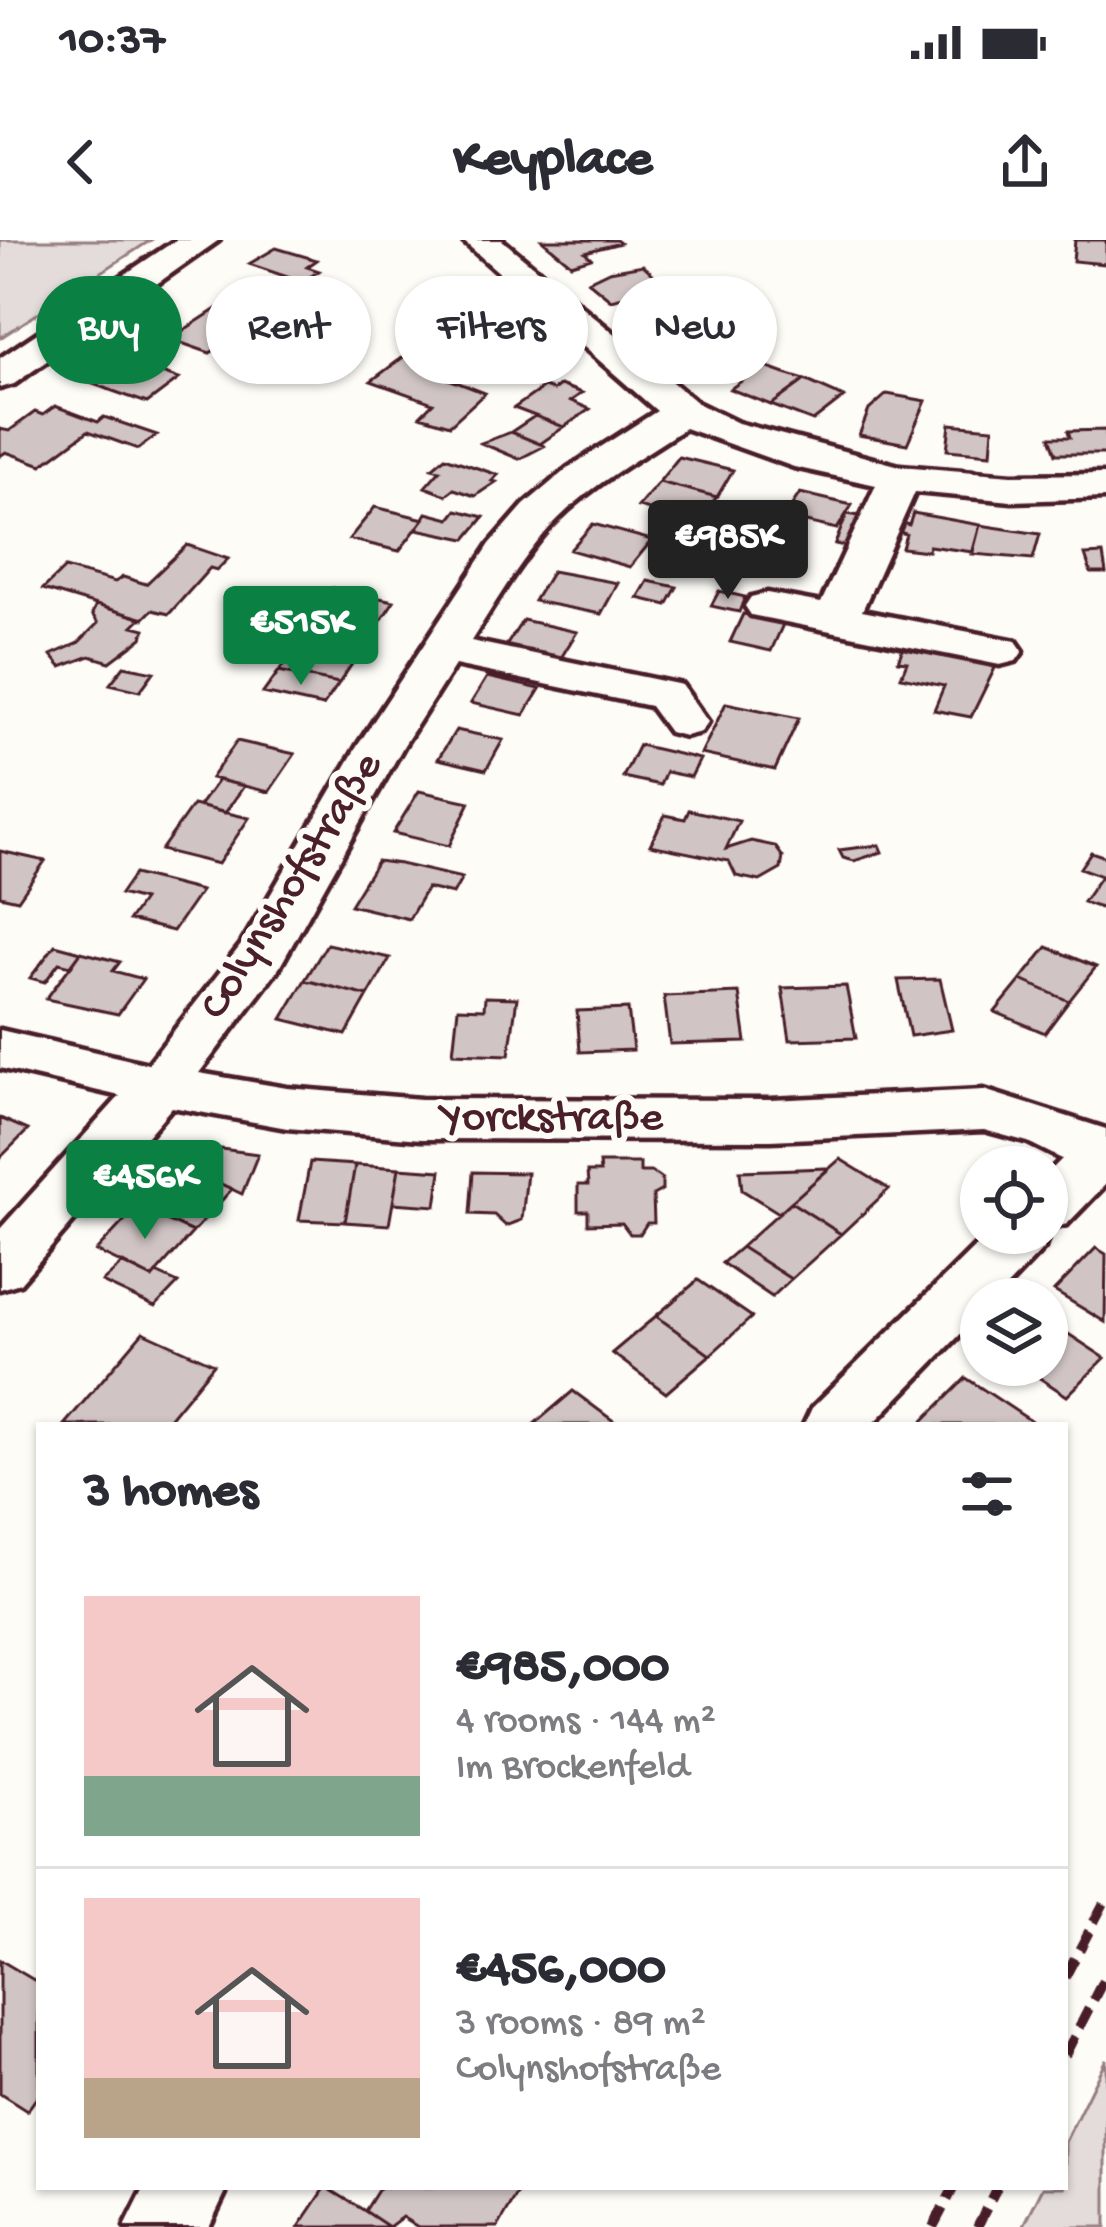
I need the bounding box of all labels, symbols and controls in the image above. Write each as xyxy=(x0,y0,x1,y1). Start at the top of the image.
text: 10:37 xyxy=(60,16,165,69)
icon: back xyxy=(48,129,114,195)
icon: share xyxy=(992,129,1058,195)
text: Keyplace xyxy=(454,130,652,194)
chip: Buy xyxy=(36,276,182,384)
chip: Rent xyxy=(206,276,371,384)
chip: Filters xyxy=(395,276,588,384)
chip: New xyxy=(612,276,777,384)
pin: €985K xyxy=(644,500,812,602)
text: €985K xyxy=(675,516,781,562)
pin: €515K xyxy=(217,586,385,688)
text: €515K xyxy=(250,602,352,648)
street label: Colynshofstraße xyxy=(190,743,397,1031)
street label: Yorckstraße xyxy=(437,1093,664,1146)
pin: €456K xyxy=(61,1140,229,1242)
map controls xyxy=(960,1146,1068,1386)
button: locate xyxy=(960,1146,1068,1254)
text: €456K xyxy=(93,1156,197,1202)
button: layers xyxy=(960,1278,1068,1386)
icon: filters xyxy=(954,1461,1020,1527)
text: 3 homes xyxy=(84,1464,258,1524)
text: €985,000 xyxy=(456,1640,670,1700)
icon: home xyxy=(180,1644,324,1788)
text: 4 rooms · 144 m² xyxy=(456,1700,716,1746)
text: Im Brockenfeld xyxy=(456,1746,689,1792)
text: €456,000 xyxy=(456,1942,666,2002)
icon: home xyxy=(180,1946,324,2090)
text: 3 rooms · 89 m² xyxy=(456,2002,706,2048)
text: Colynshofstraße xyxy=(456,2048,721,2094)

